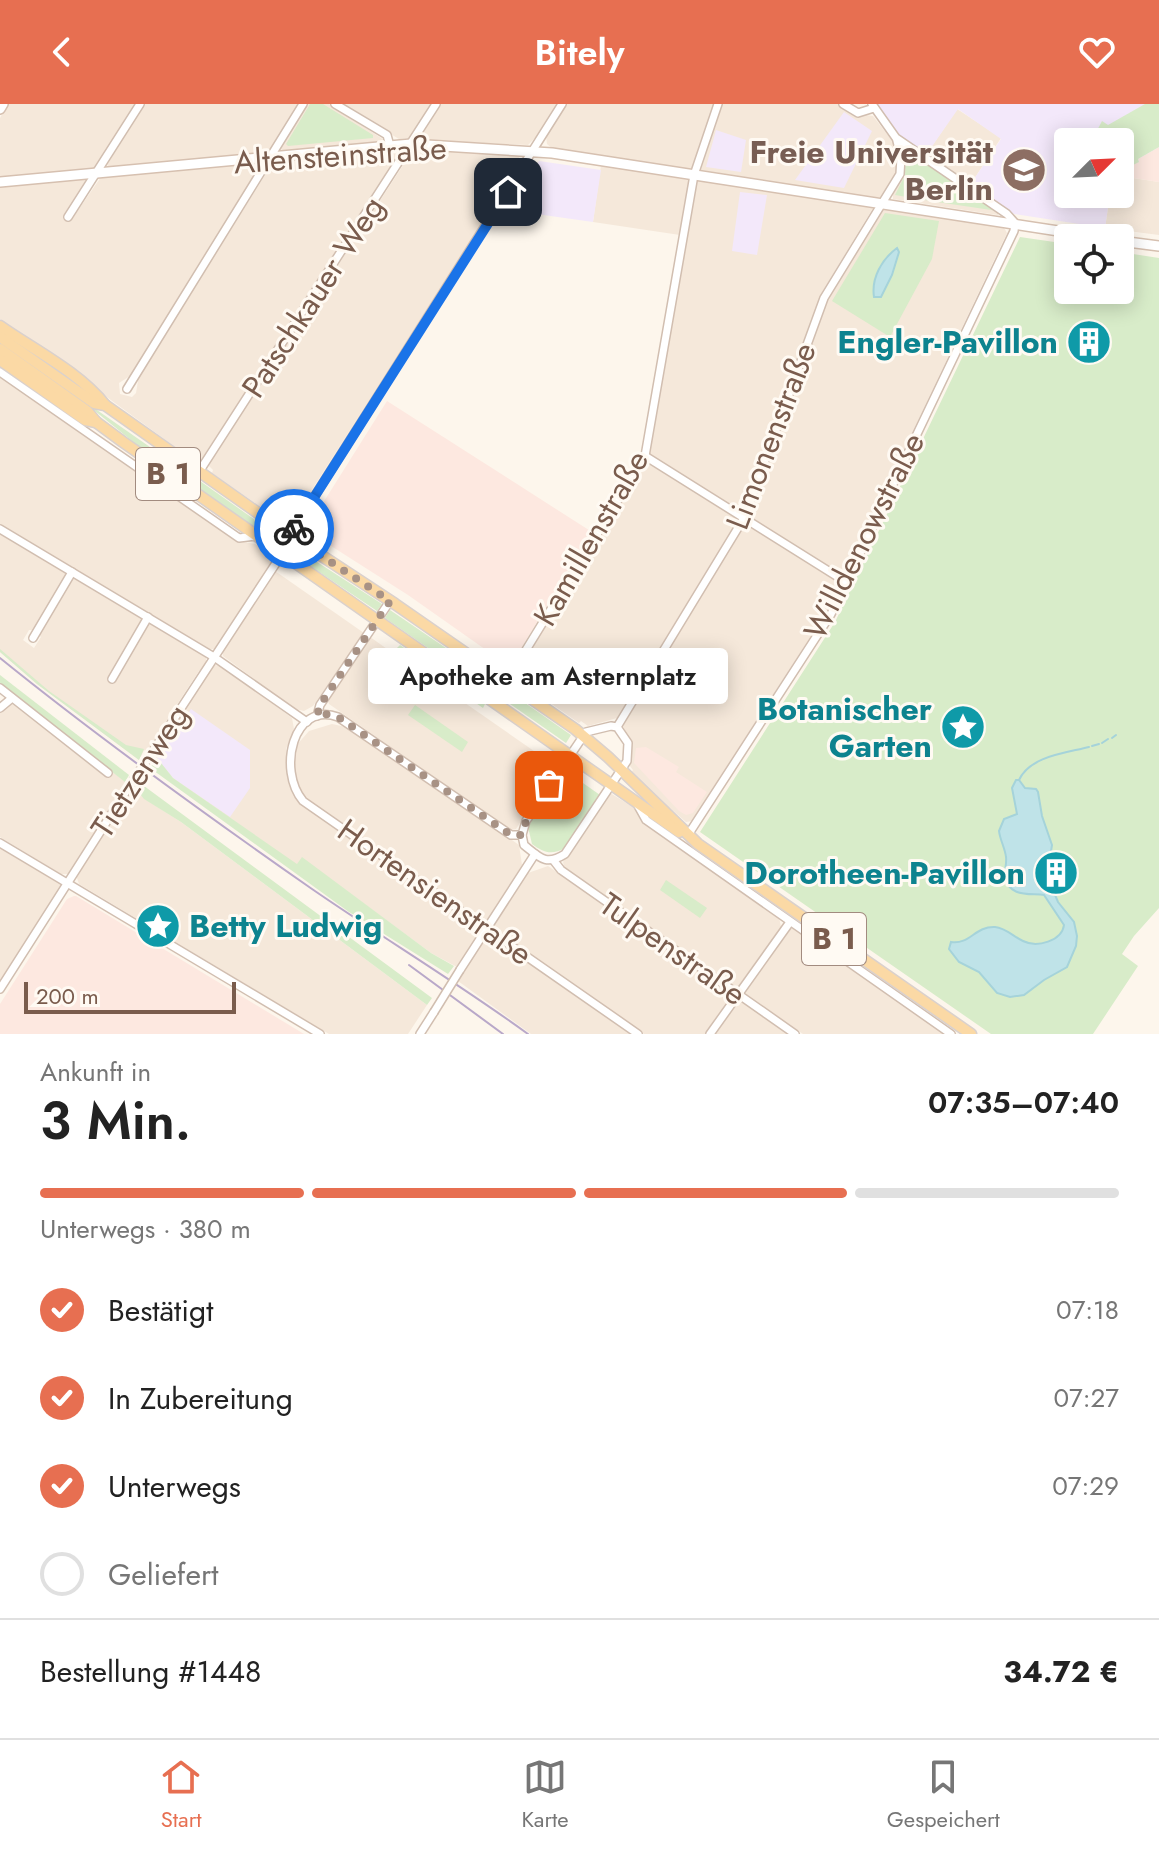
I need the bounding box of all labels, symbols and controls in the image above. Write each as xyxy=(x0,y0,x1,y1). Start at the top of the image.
text: Bitely xyxy=(534,26,625,78)
icon: back xyxy=(40,30,84,74)
icon: heart xyxy=(1075,30,1119,74)
street label: Altensteinstraße xyxy=(232,125,448,185)
north arrow xyxy=(1054,128,1134,208)
map controls xyxy=(1054,128,1134,304)
place label: Freie Universität Berlin xyxy=(749,129,994,212)
school or university icon: Freie Universität Berlin xyxy=(1000,146,1048,194)
pin xyxy=(474,158,542,226)
icon: home xyxy=(486,170,530,214)
street label: Patschkauer Weg xyxy=(231,187,395,407)
button: locate xyxy=(1054,224,1134,304)
building icon: Engler-Pavillon xyxy=(1065,318,1113,366)
place label: Engler-Pavillon xyxy=(837,319,1058,365)
street label: Limonenstraße xyxy=(714,336,828,536)
street label: Willdenowstraße xyxy=(792,425,936,647)
street label: Kamillenstraße xyxy=(522,442,660,634)
road number: B 1 xyxy=(136,448,200,500)
courier xyxy=(254,489,334,569)
icon: bike xyxy=(272,507,316,551)
callout: Apotheke am Asternplatz xyxy=(369,649,729,705)
text: Apotheke am Asternplatz xyxy=(400,657,696,695)
place label: Botanischer Garten xyxy=(757,686,932,769)
street label: Tietzenweg xyxy=(80,695,200,847)
place icon: Botanischer Garten xyxy=(939,703,987,751)
pin xyxy=(515,751,583,819)
icon: bag xyxy=(527,763,571,807)
street label: Hortensienstraße xyxy=(328,808,542,976)
building icon: Dorotheen-Pavillon xyxy=(1032,849,1080,897)
place label: Dorotheen-Pavillon xyxy=(744,850,1025,896)
street label: Tulpenstraße xyxy=(590,882,756,1016)
place icon: Betty Ludwig xyxy=(134,902,182,950)
place label: Betty Ludwig xyxy=(189,903,382,949)
road number: B 1 xyxy=(802,913,866,965)
scale bar xyxy=(24,978,236,1014)
text: 200 m xyxy=(36,980,99,1012)
text: Ankunft in xyxy=(40,1053,151,1091)
text: 07:35–07:40 xyxy=(928,1081,1119,1124)
text: 3 Min. xyxy=(40,1083,191,1159)
text: Unterwegs · 380 m xyxy=(40,1210,251,1248)
icon: check xyxy=(40,1288,84,1332)
text: Bestätigt xyxy=(108,1289,213,1332)
text: 07:18 xyxy=(1056,1291,1119,1329)
icon: check xyxy=(40,1376,84,1420)
text: In Zubereitung xyxy=(108,1377,293,1420)
text: 07:27 xyxy=(1054,1379,1119,1417)
icon: check xyxy=(40,1464,84,1508)
text: Unterwegs xyxy=(108,1465,241,1508)
text: 07:29 xyxy=(1052,1467,1119,1505)
text: Geliefert xyxy=(108,1553,218,1596)
text: Bestellung #1448 xyxy=(40,1650,261,1693)
text: 34.72 € xyxy=(1003,1650,1119,1693)
tab: Start xyxy=(159,1755,203,1835)
tab: Karte xyxy=(521,1755,569,1835)
tab: Gespeichert xyxy=(887,1755,1000,1835)

